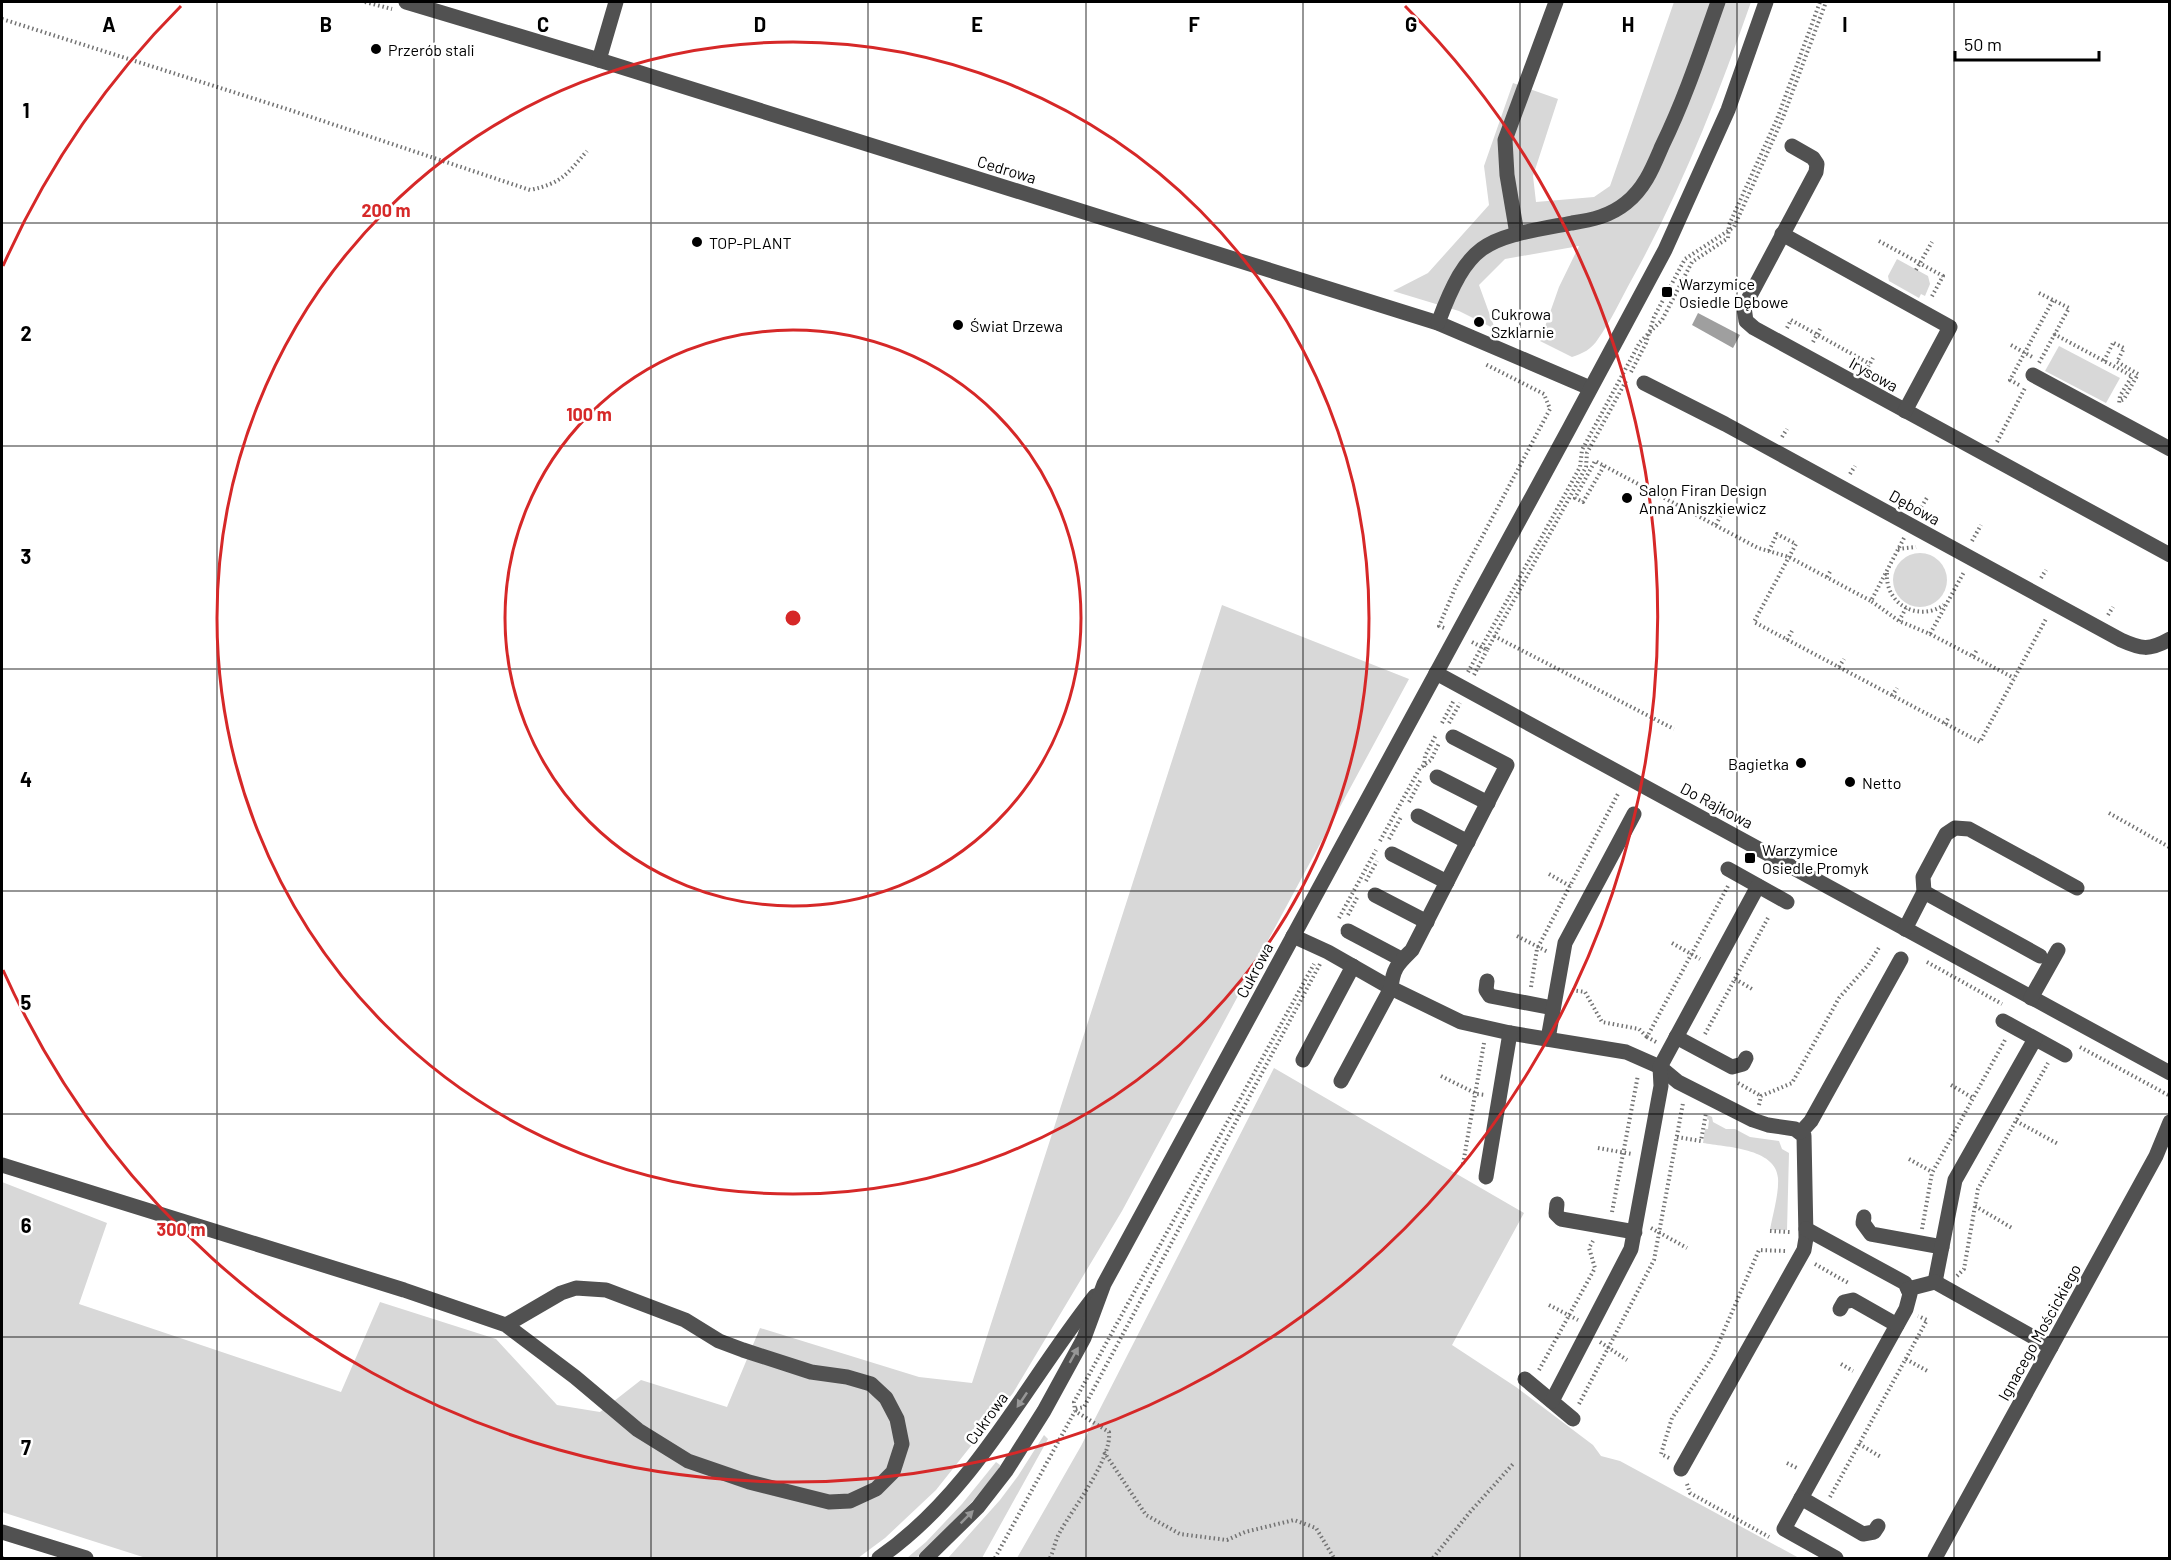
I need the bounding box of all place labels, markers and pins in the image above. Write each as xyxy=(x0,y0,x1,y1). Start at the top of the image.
place label: Przerób stali xyxy=(388,40,475,59)
marker: Przerób stali xyxy=(369,42,383,56)
place label: TOP-PLANT xyxy=(709,233,792,252)
marker: TOP-PLANT xyxy=(690,235,704,249)
place label: Warzymice Osiedle Dębowe xyxy=(1679,274,1789,311)
marker: Warzymice Osiedle Dębowe xyxy=(1660,285,1674,299)
place label: Cukrowa Szklarnie xyxy=(1491,304,1554,341)
marker: Cukrowa Szklarnie xyxy=(1472,315,1486,329)
place label: Świat Drzewa xyxy=(970,316,1063,335)
marker: Świat Drzewa xyxy=(951,318,965,332)
place label: Salon Firan Design Anna Aniszkiewicz xyxy=(1639,480,1767,517)
marker: Salon Firan Design Anna Aniszkiewicz xyxy=(1620,491,1634,505)
centre of rings xyxy=(783,608,803,628)
place label: Bagietka xyxy=(1728,754,1789,773)
marker: Bagietka xyxy=(1794,756,1808,770)
place label: Netto xyxy=(1862,773,1901,792)
marker: Netto xyxy=(1843,775,1857,789)
place label: Warzymice Osiedle Promyk xyxy=(1762,840,1869,877)
marker: Warzymice Osiedle Promyk xyxy=(1743,851,1757,865)

